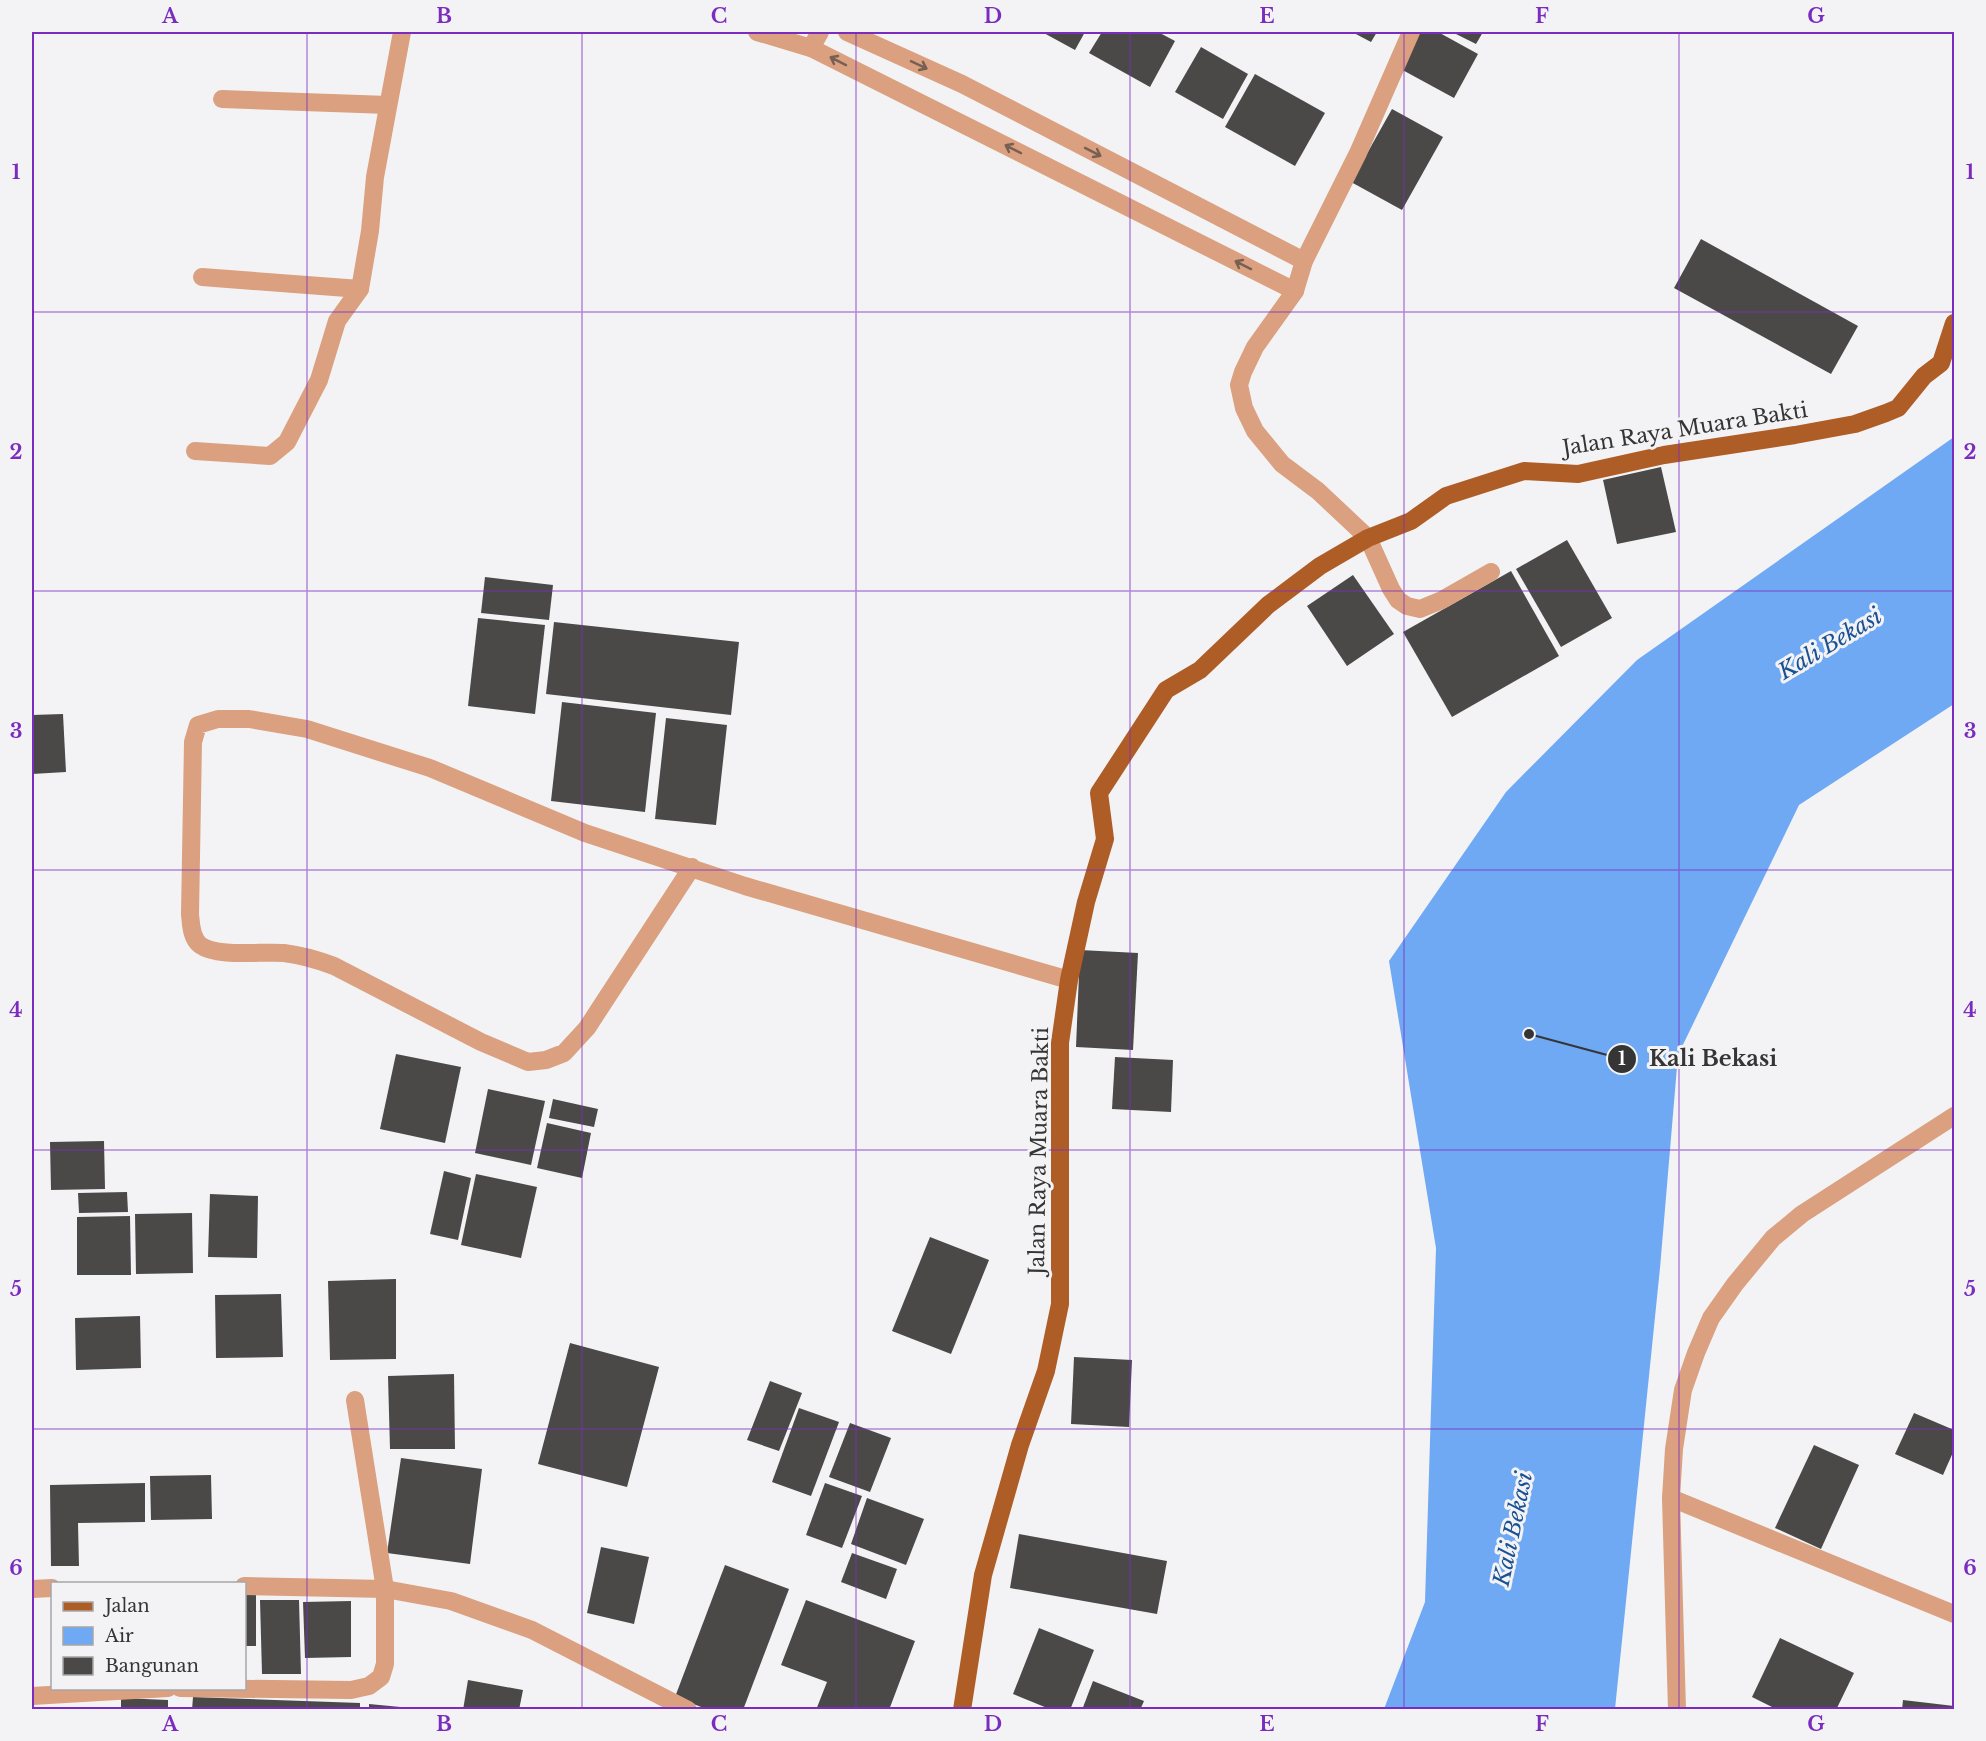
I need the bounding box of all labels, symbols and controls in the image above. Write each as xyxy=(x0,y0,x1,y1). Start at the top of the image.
text: A xyxy=(161,4,179,28)
text: B xyxy=(436,4,452,28)
text: C xyxy=(711,4,727,28)
text: D xyxy=(984,4,1002,28)
text: E xyxy=(1259,4,1275,28)
text: F xyxy=(1535,4,1549,28)
text: G xyxy=(1807,4,1825,28)
one-way arrow xyxy=(830,55,848,67)
one-way arrow xyxy=(910,59,928,71)
one-way arrow xyxy=(1004,143,1022,154)
one-way arrow xyxy=(1084,147,1102,159)
text: 1 xyxy=(12,160,21,184)
text: 1 xyxy=(1966,160,1975,184)
one-way arrow xyxy=(1235,259,1253,270)
street label: Jalan Raya Muara Bakti xyxy=(1558,397,1809,462)
text: 2 xyxy=(9,440,23,464)
text: 2 xyxy=(1963,440,1977,464)
water label: Kali Bekasi xyxy=(1772,602,1887,686)
text: 3 xyxy=(10,719,22,743)
text: 3 xyxy=(1964,719,1976,743)
text: 4 xyxy=(9,998,23,1022)
text: 4 xyxy=(1963,998,1977,1022)
street label: Jalan Raya Muara Bakti xyxy=(1024,1027,1054,1278)
callout: Kali Bekasi xyxy=(1607,1039,1789,1079)
text: Kali Bekasi xyxy=(1649,1045,1777,1072)
text: 1 xyxy=(1618,1048,1626,1070)
text: 5 xyxy=(10,1277,22,1301)
text: 5 xyxy=(1964,1277,1976,1301)
water label: Kali Bekasi xyxy=(1488,1469,1538,1590)
text: 6 xyxy=(9,1556,23,1580)
text: 6 xyxy=(1963,1556,1977,1580)
legend xyxy=(51,1582,246,1690)
text: Jalan xyxy=(103,1595,150,1617)
text: Air xyxy=(104,1625,134,1647)
text: Bangunan xyxy=(105,1655,199,1677)
text: A xyxy=(161,1712,179,1736)
text: B xyxy=(436,1712,452,1736)
text: C xyxy=(711,1712,727,1736)
text: D xyxy=(984,1712,1002,1736)
text: E xyxy=(1259,1712,1275,1736)
text: F xyxy=(1535,1712,1549,1736)
text: G xyxy=(1807,1712,1825,1736)

